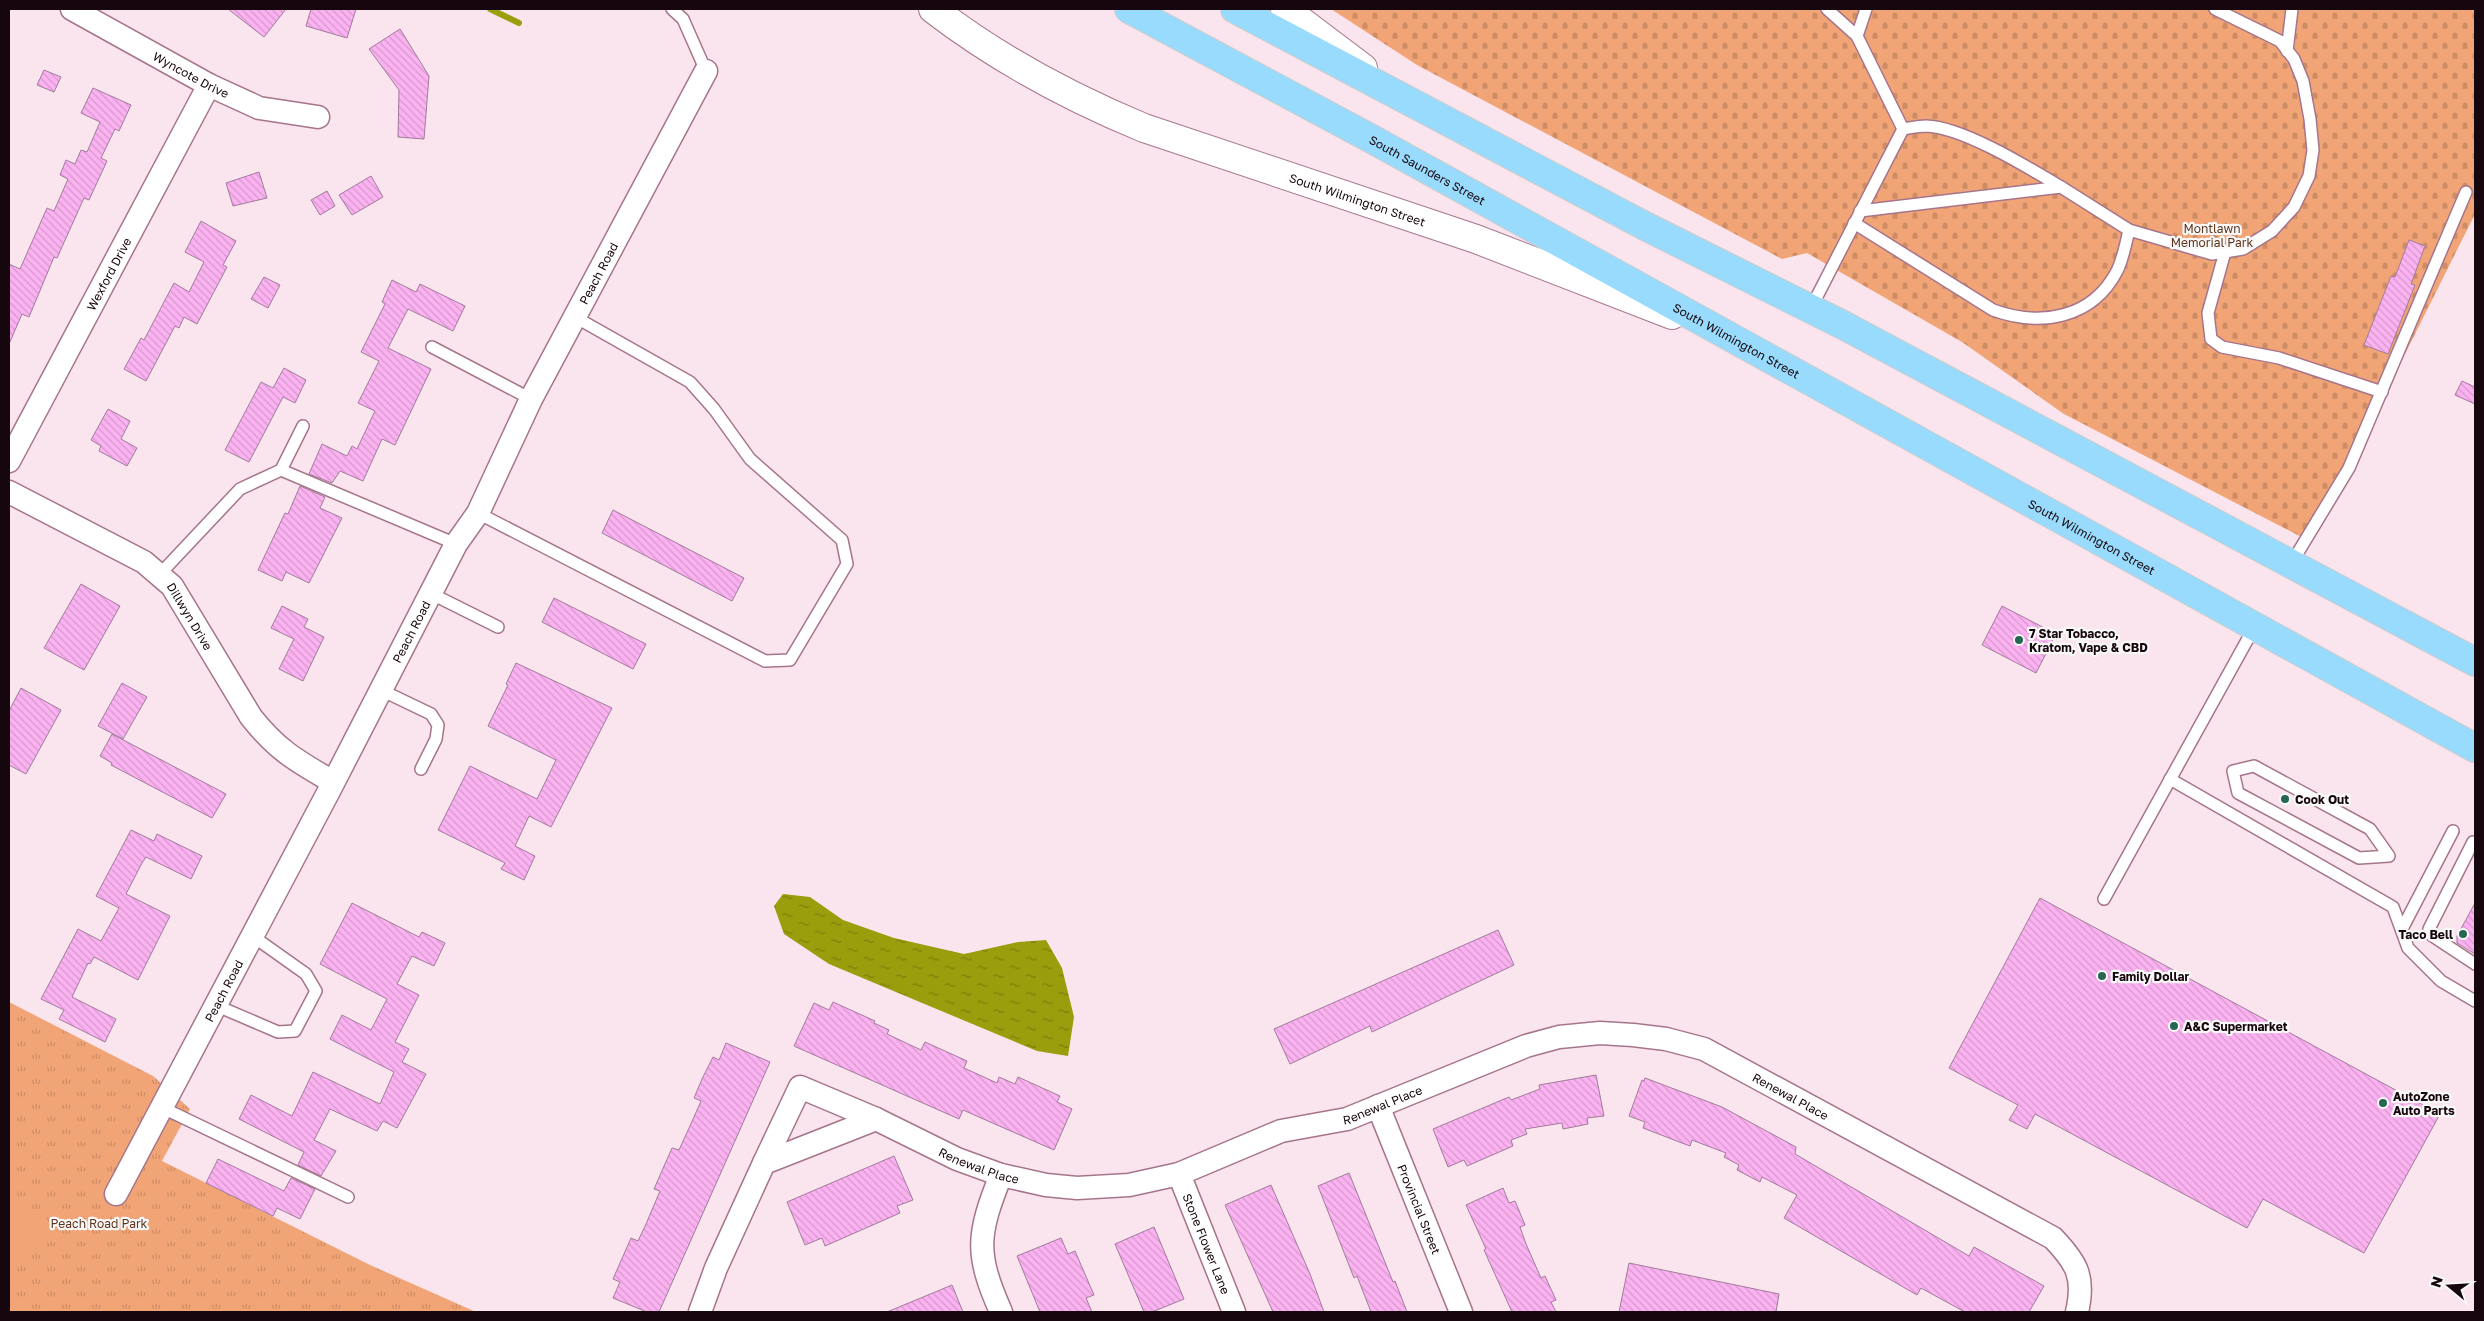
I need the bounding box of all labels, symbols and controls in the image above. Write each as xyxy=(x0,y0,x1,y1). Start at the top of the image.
street label: Wyncote Drive xyxy=(151,48,232,101)
street label: South Saunders Street xyxy=(1367,132,1488,208)
street label: South Wilmington Street xyxy=(1287,170,1428,229)
park label: Montlawn Memorial Park xyxy=(2171,221,2254,250)
street label: Wexford Drive xyxy=(83,235,134,313)
street label: Peach Road xyxy=(576,240,621,307)
street label: South Wilmington Street xyxy=(1670,299,1803,381)
street label: South Wilmington Street xyxy=(2026,496,2158,578)
street label: Dillwyn Drive xyxy=(164,580,216,652)
street label: Peach Road xyxy=(389,598,433,665)
place label: 7 Star Tobacco, Kratom, Vape & CBD xyxy=(2029,626,2148,655)
marker: 7 Star Tobacco, Kratom, Vape & CBD xyxy=(2013,634,2025,646)
place label: Cook Out xyxy=(2295,792,2349,807)
marker: Cook Out xyxy=(2279,793,2291,805)
place label: Taco Bell xyxy=(2399,927,2453,942)
marker: Taco Bell xyxy=(2457,928,2469,940)
street label: Peach Road xyxy=(201,957,246,1024)
place label: Family Dollar xyxy=(2112,969,2189,984)
marker: Family Dollar xyxy=(2096,970,2108,982)
place label: A&C Supermarket xyxy=(2184,1019,2288,1034)
marker: A&C Supermarket xyxy=(2168,1020,2180,1032)
street label: Renewal Place xyxy=(1750,1069,1831,1123)
street label: Renewal Place xyxy=(1341,1082,1424,1127)
place label: AutoZone Auto Parts xyxy=(2393,1089,2455,1118)
marker: AutoZone Auto Parts xyxy=(2377,1097,2389,1109)
street label: Renewal Place xyxy=(937,1144,1021,1186)
street label: Provincial Street xyxy=(1395,1162,1444,1256)
street label: Stone Flower Lane xyxy=(1180,1191,1234,1296)
park label: Peach Road Park xyxy=(51,1216,148,1231)
north arrow xyxy=(2424,1261,2474,1311)
text: N xyxy=(2426,1274,2446,1290)

